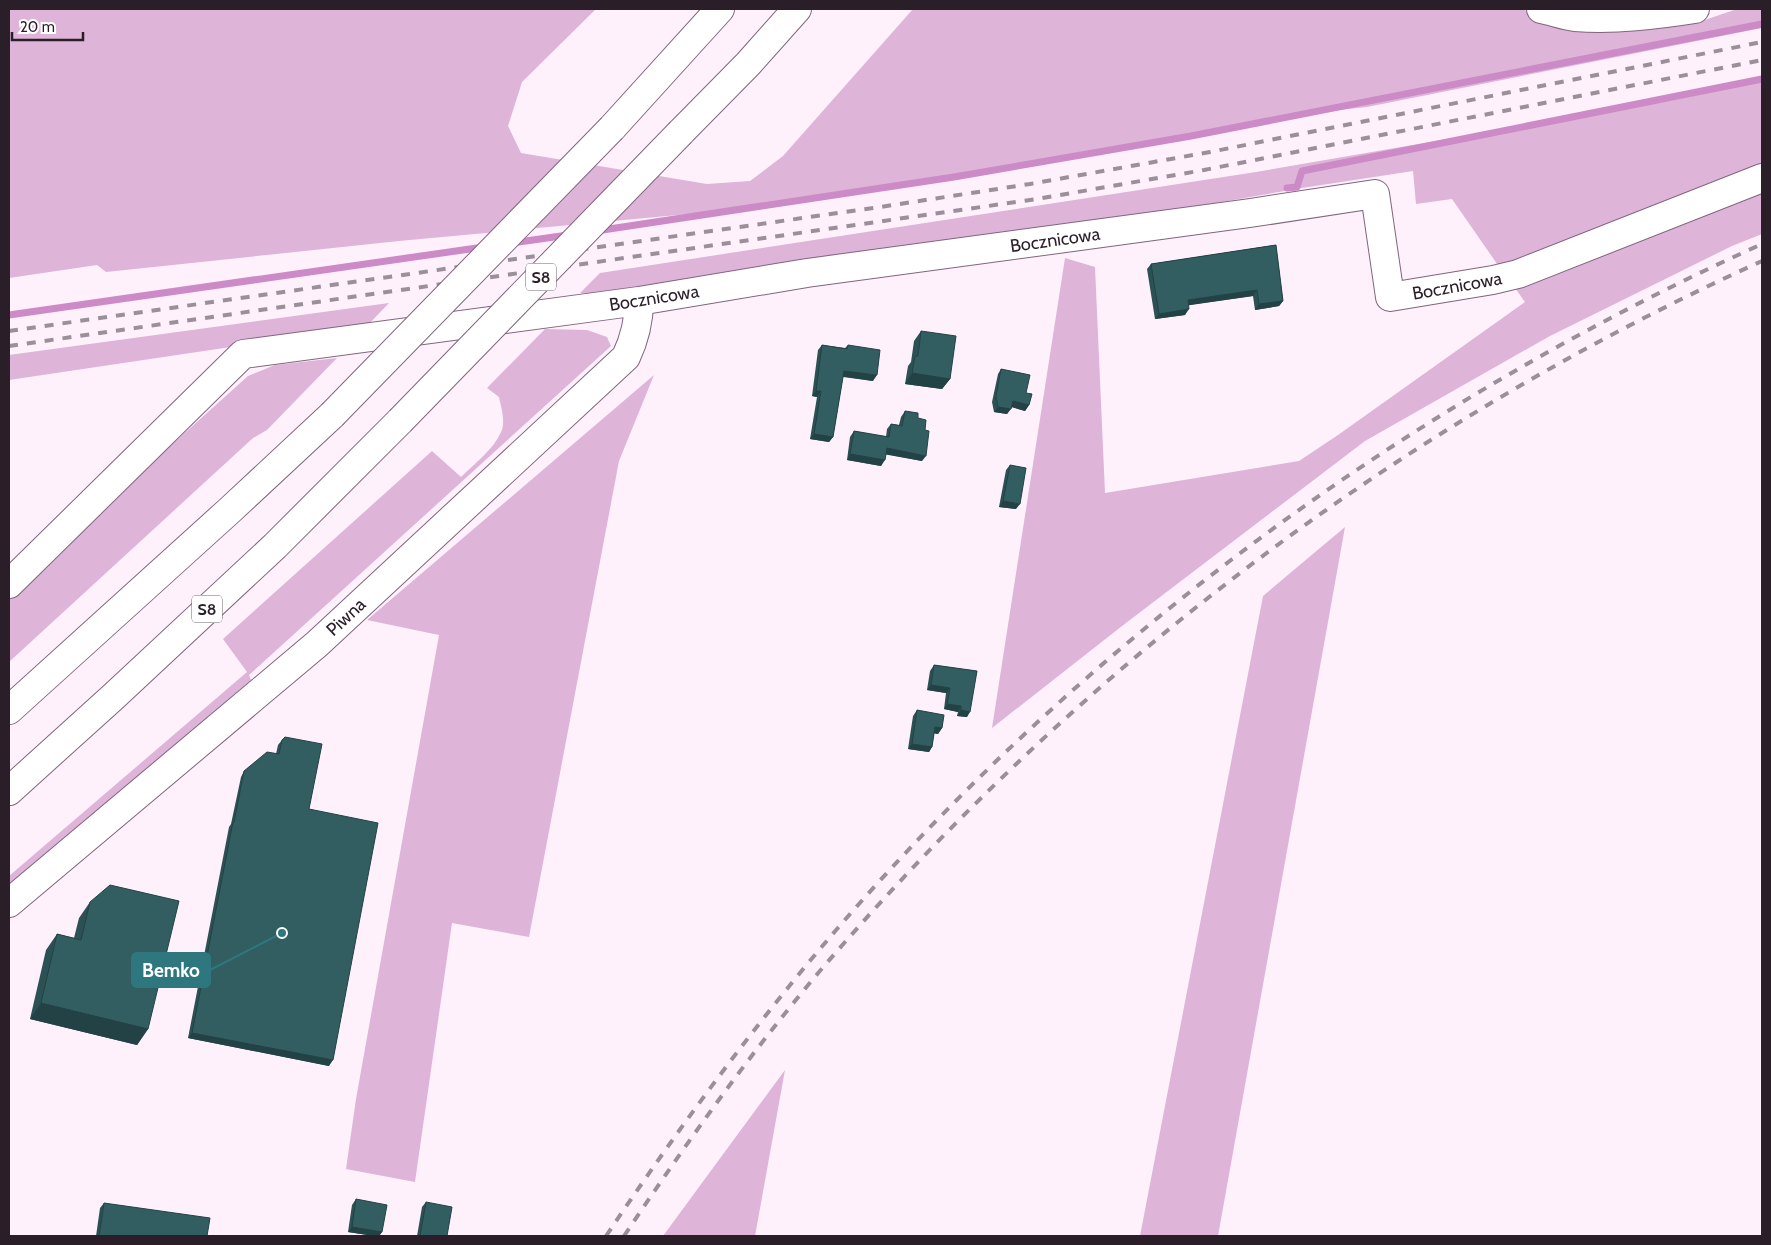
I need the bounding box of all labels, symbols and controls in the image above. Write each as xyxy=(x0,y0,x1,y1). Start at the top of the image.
scale bar xyxy=(12,10,84,42)
text: 20 m xyxy=(20,18,55,36)
street label: Bocznicowa xyxy=(1009,223,1102,257)
road number: S8 xyxy=(526,264,556,290)
street label: Bocznicowa xyxy=(1410,267,1504,305)
street label: Bocznicowa xyxy=(608,280,701,316)
street label: Piwna xyxy=(322,593,370,641)
road number: S8 xyxy=(192,596,222,622)
callout: Bemko xyxy=(132,953,210,987)
text: Bemko xyxy=(142,959,200,982)

